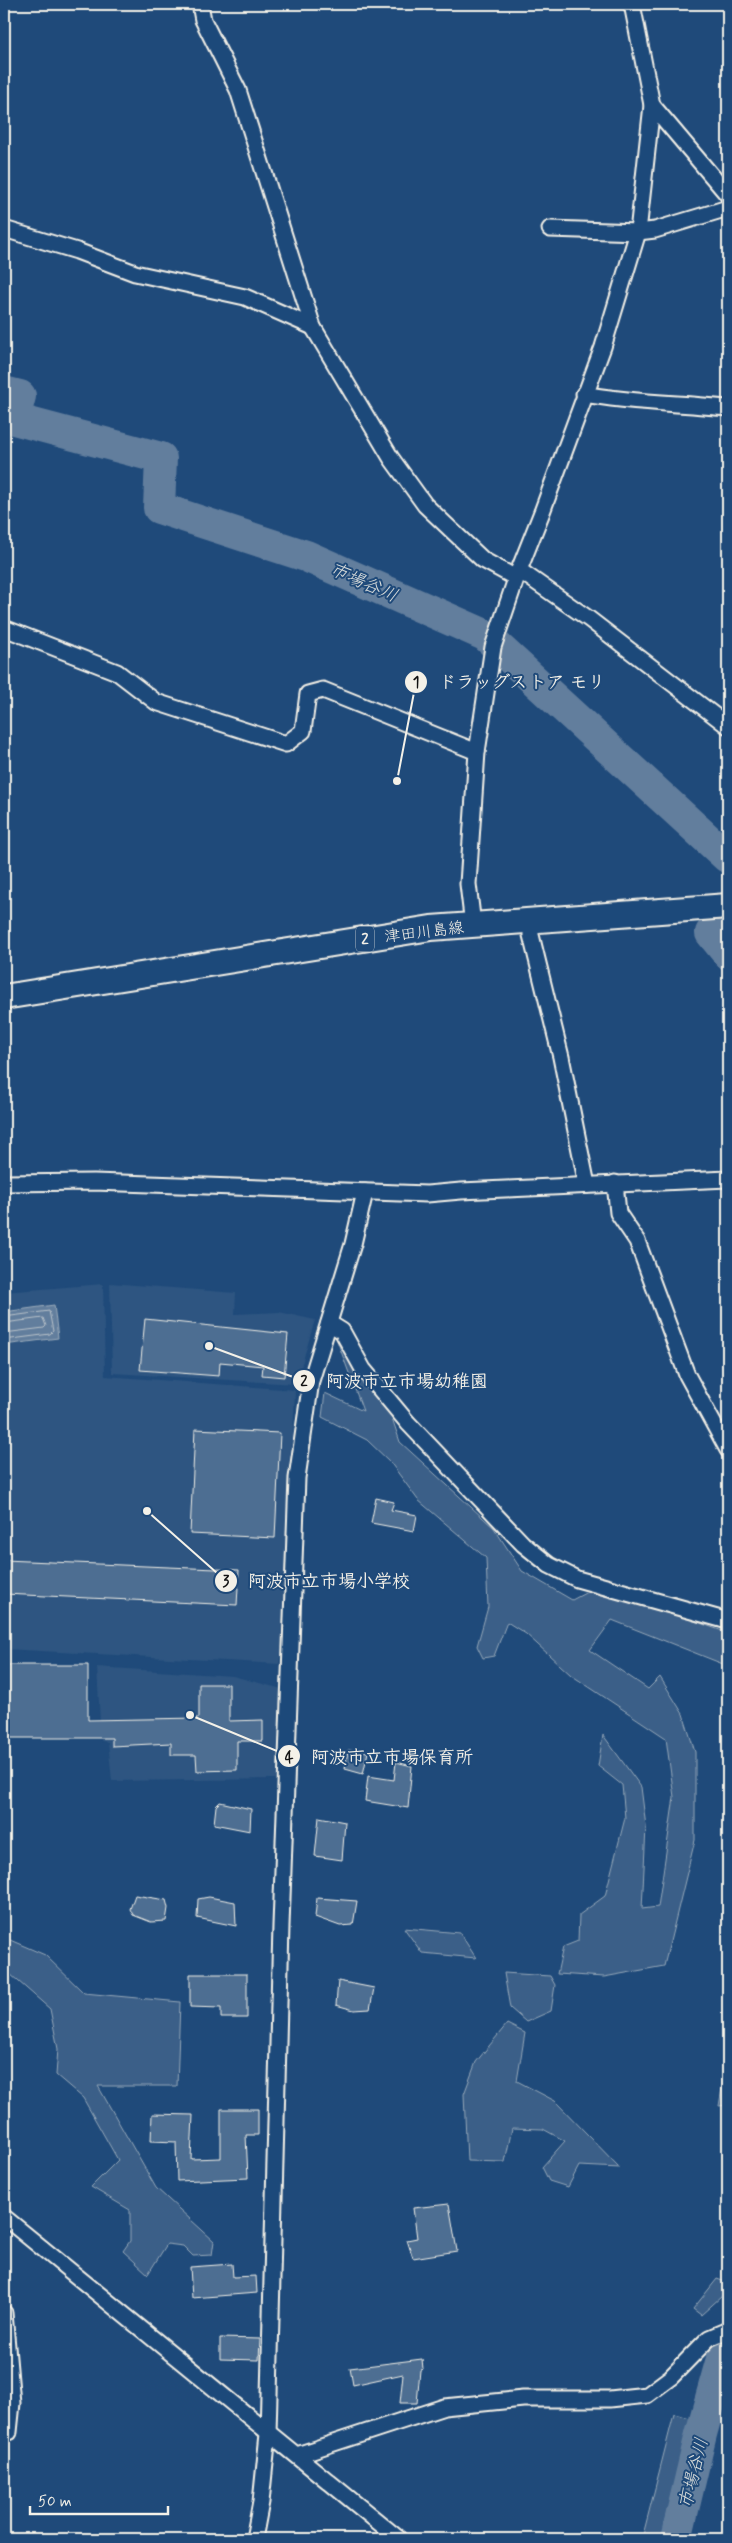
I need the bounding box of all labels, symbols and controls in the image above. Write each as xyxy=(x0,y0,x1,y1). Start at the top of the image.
water label: 市場谷川 xyxy=(326,557,401,609)
callout: ドラッグストア モリ xyxy=(403,665,615,698)
text: ドラッグストア モリ xyxy=(438,671,606,695)
text: 1 xyxy=(413,673,419,693)
street label: 津田川島線 xyxy=(383,917,465,948)
road number: 2 xyxy=(356,926,374,952)
callout: 阿波市立市場幼稚園 xyxy=(291,1364,498,1397)
text: 阿波市立市場幼稚園 xyxy=(326,1370,488,1394)
text: 2 xyxy=(300,1372,308,1392)
callout: 阿波市立市場小学校 xyxy=(213,1564,420,1597)
text: 阿波市立市場小学校 xyxy=(248,1570,410,1594)
text: 3 xyxy=(223,1572,230,1592)
callout: 阿波市立市場保育所 xyxy=(276,1740,483,1773)
text: 阿波市立市場保育所 xyxy=(311,1746,473,1770)
text: 4 xyxy=(285,1748,294,1768)
water label: 市場谷川 xyxy=(674,2435,714,2511)
scale bar xyxy=(30,2483,168,2515)
text: 50 m xyxy=(38,2492,72,2512)

